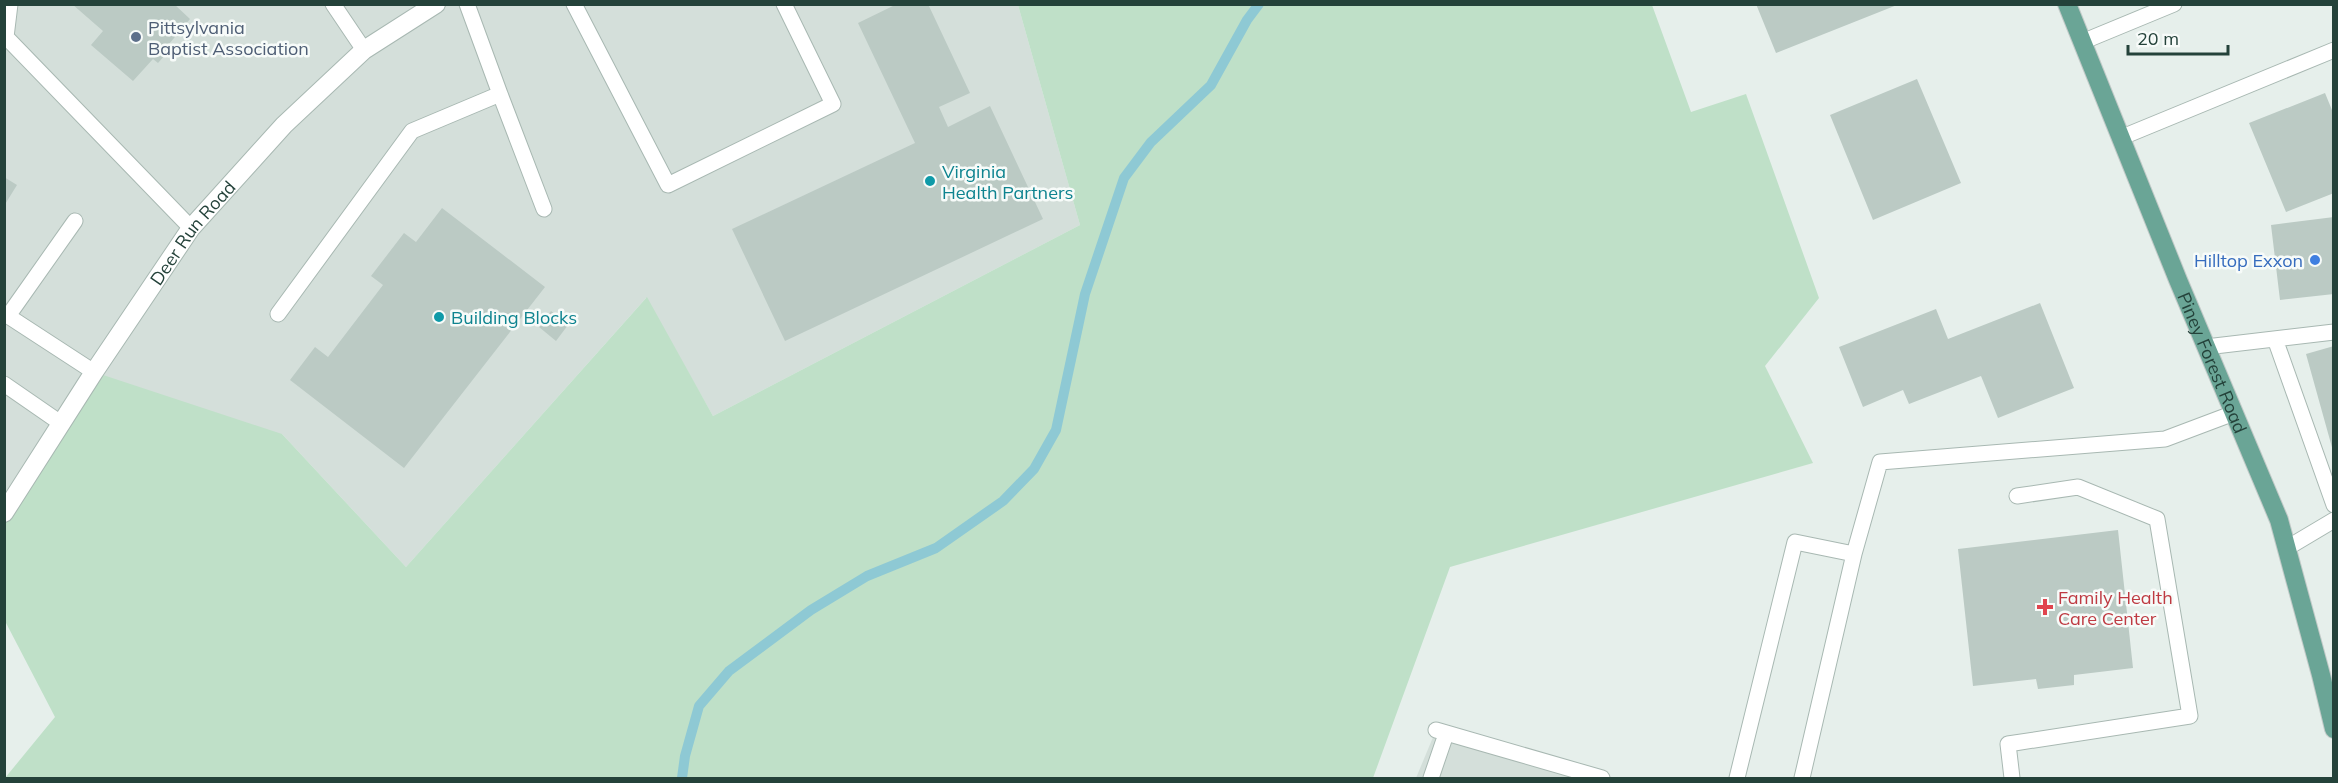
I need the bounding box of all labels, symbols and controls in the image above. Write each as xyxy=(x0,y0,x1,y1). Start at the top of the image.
place label: Pittsylvania Baptist Association xyxy=(148,16,309,60)
scale bar xyxy=(2128,18,2228,56)
text: 20 m xyxy=(2137,27,2179,50)
marker: Pittsylvania Baptist Association xyxy=(129,30,143,44)
place label: Virginia Health Partners xyxy=(942,160,1073,204)
marker: Virginia Health Partners xyxy=(923,174,937,188)
street label: Deer Run Road xyxy=(144,175,240,289)
place label: Hilltop Exxon xyxy=(2194,249,2303,272)
marker: Hilltop Exxon xyxy=(2308,253,2322,267)
street label: Piney Forest Road xyxy=(2173,289,2253,436)
place label: Building Blocks xyxy=(451,306,577,329)
marker: Building Blocks xyxy=(432,310,446,324)
place label: Family Health Care Center xyxy=(2058,586,2173,630)
marker: Family Health Care Center xyxy=(2036,598,2054,616)

